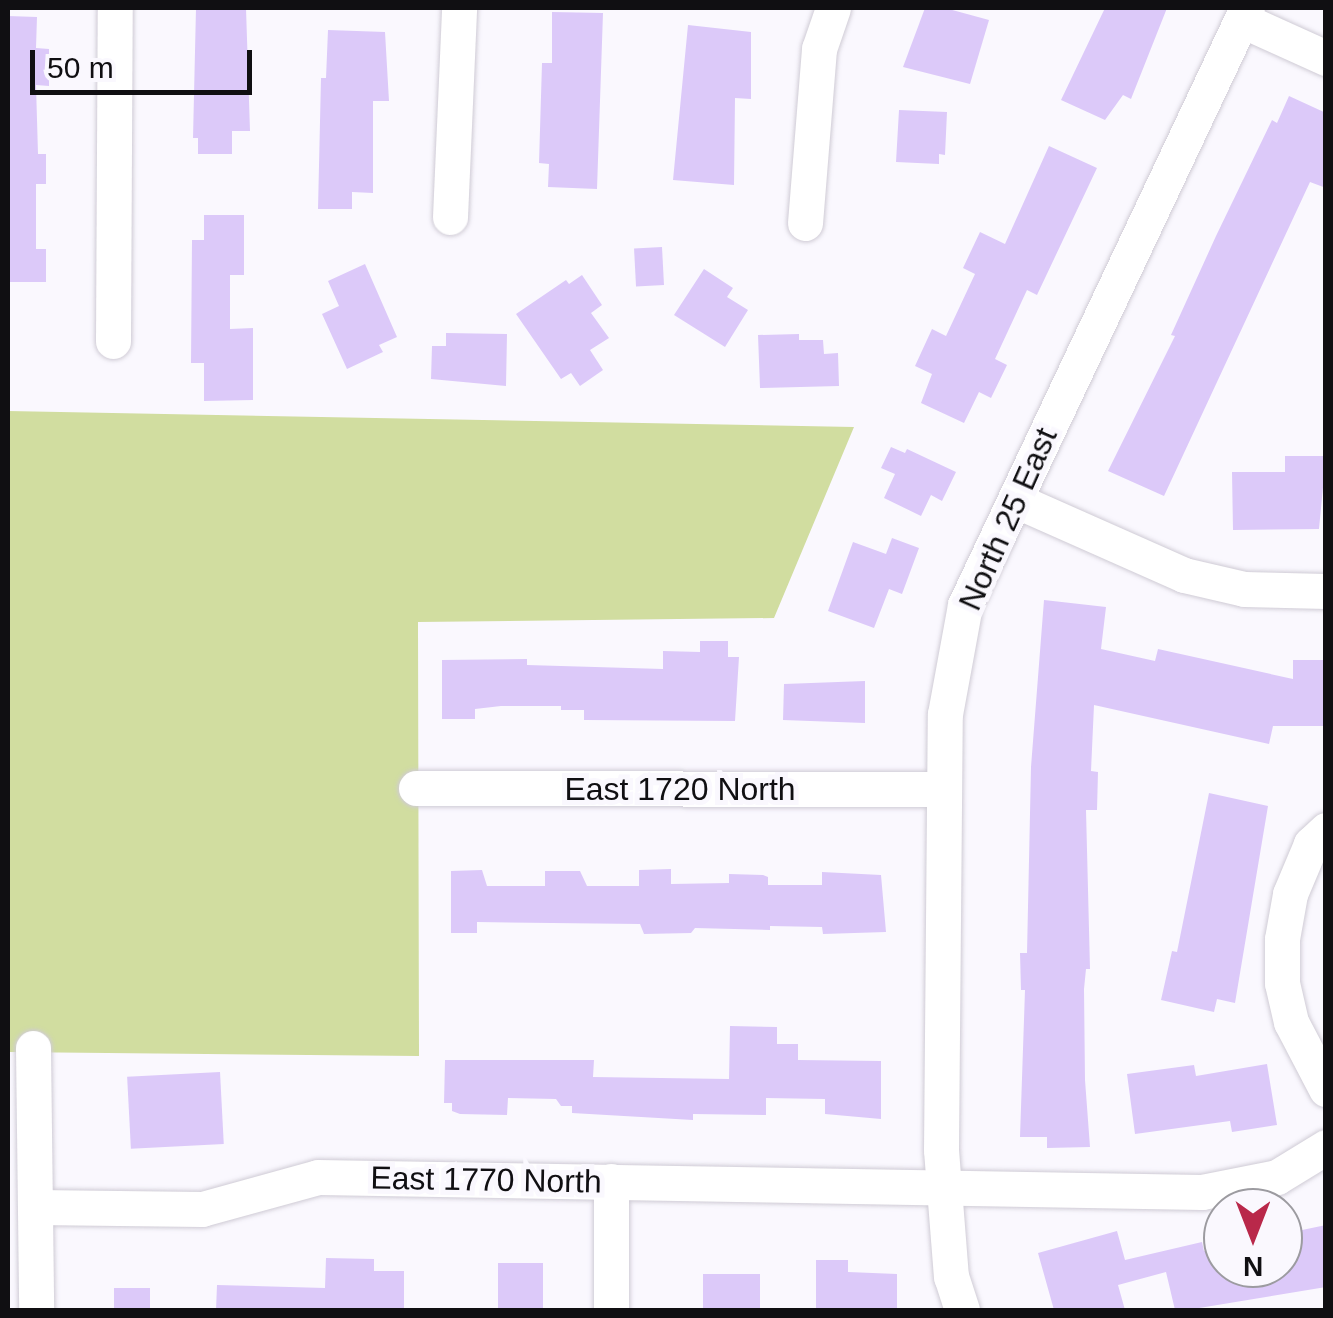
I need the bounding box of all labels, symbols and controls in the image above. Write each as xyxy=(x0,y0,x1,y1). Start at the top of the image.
scale bar xyxy=(35,30,258,92)
text: 50 m xyxy=(47,51,114,84)
street label: North 25 East xyxy=(951,422,1065,616)
street label: East 1720 North xyxy=(564,770,796,808)
street label: East 1770 North xyxy=(370,1159,602,1201)
north arrow xyxy=(1203,1188,1303,1288)
text: N xyxy=(1243,1251,1263,1282)

